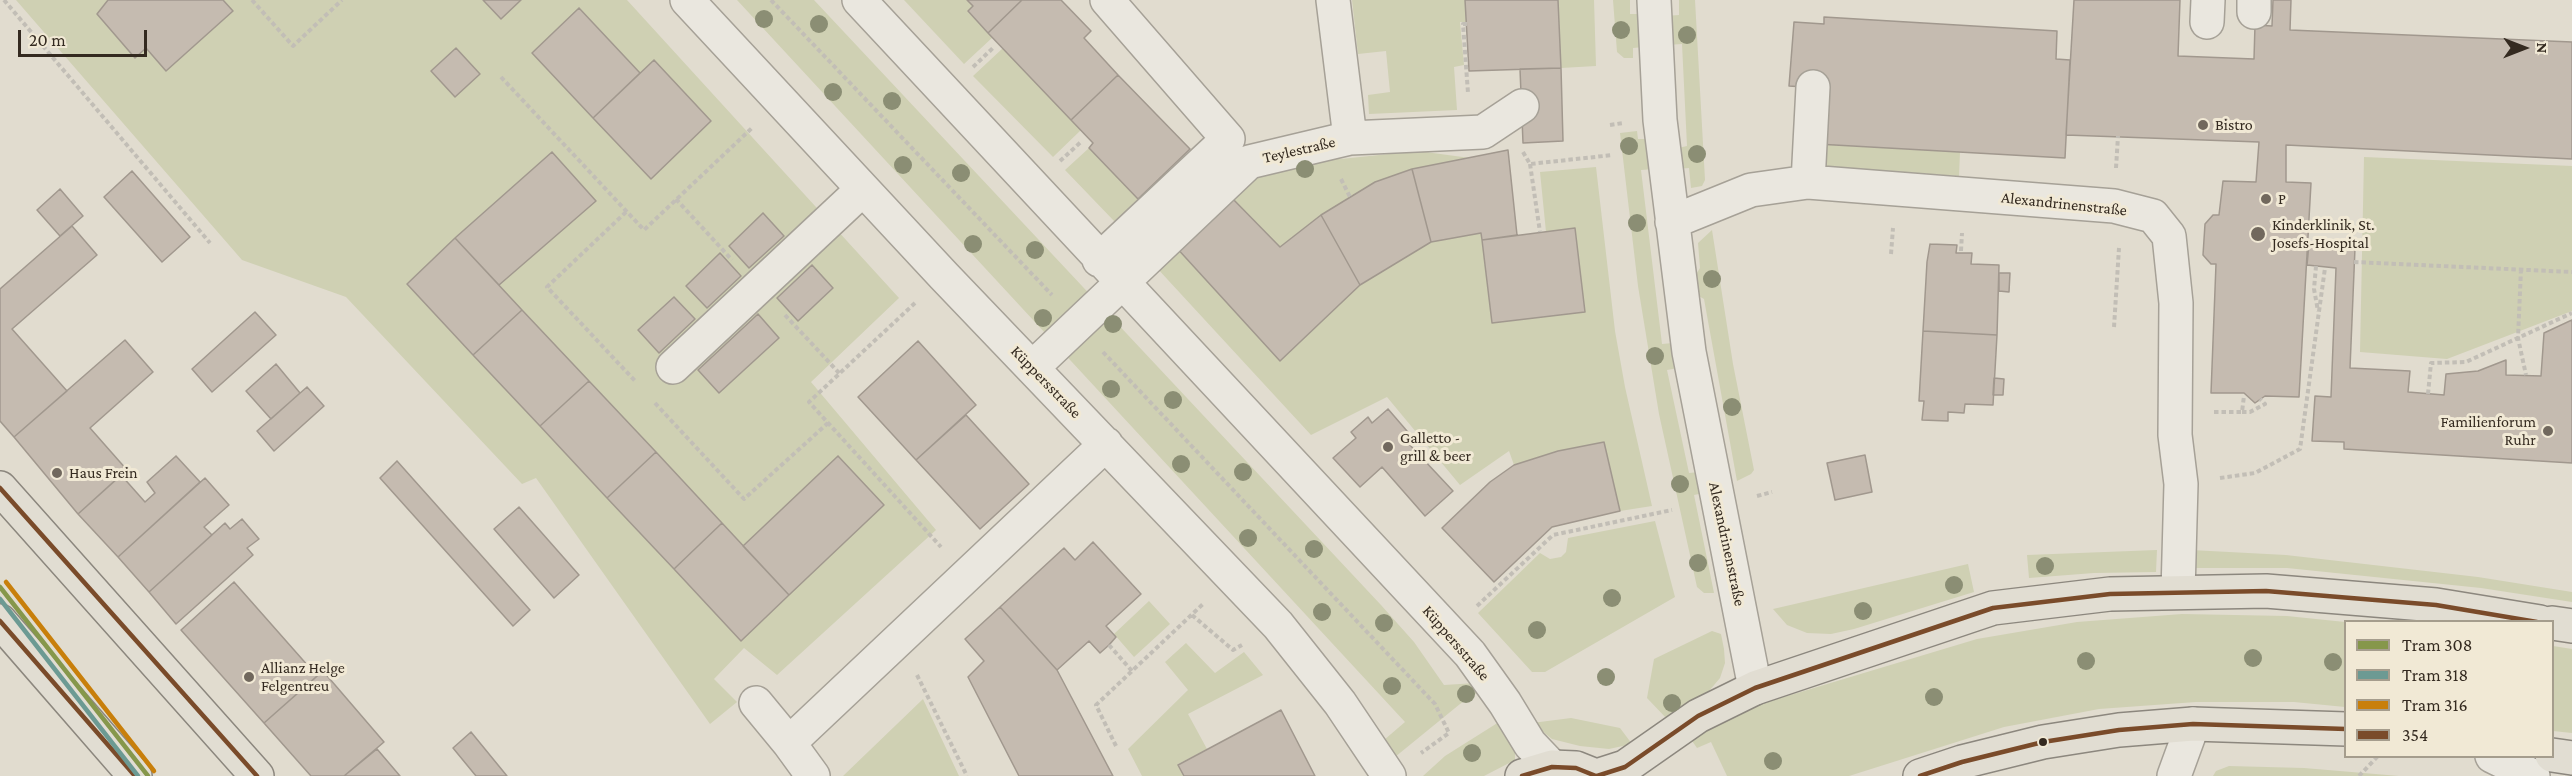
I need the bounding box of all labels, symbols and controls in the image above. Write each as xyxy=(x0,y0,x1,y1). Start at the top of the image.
scale bar xyxy=(21,18,150,56)
north arrow xyxy=(2494,18,2554,78)
text: 20 m xyxy=(29,30,66,50)
text: N xyxy=(2534,43,2551,53)
place label: Bistro xyxy=(2215,115,2253,135)
marker: Bistro xyxy=(2196,118,2210,132)
street label: Teylestraße xyxy=(1261,132,1337,168)
street label: Alexandrinenstraße xyxy=(2000,188,2128,220)
place label: P xyxy=(2278,189,2286,209)
marker: P xyxy=(2259,192,2273,206)
place label: Kinderklinik, St. Josefs-Hospital xyxy=(2272,215,2375,253)
marker: Kinderklinik, St. Josefs-Hospital xyxy=(2249,225,2267,243)
street label: Küppersstraße xyxy=(1007,342,1085,422)
place label: Familienforum Ruhr xyxy=(2440,412,2536,450)
marker: Familienforum Ruhr xyxy=(2541,424,2555,438)
place label: Galletto - grill & beer xyxy=(1400,428,1471,466)
marker: Galletto - grill & beer xyxy=(1381,440,1395,454)
place label: Haus Frein xyxy=(69,463,138,483)
marker: Haus Frein xyxy=(50,466,64,480)
street label: Alexandrinenstraße xyxy=(1704,480,1750,608)
street label: Küppersstraße xyxy=(1418,601,1494,685)
legend xyxy=(2344,620,2554,758)
text: Tram 308 xyxy=(2402,635,2472,655)
place label: Allianz Helge Felgentreu xyxy=(261,658,345,696)
text: Tram 318 xyxy=(2402,665,2468,685)
marker: Allianz Helge Felgentreu xyxy=(242,670,256,684)
text: Tram 316 xyxy=(2402,695,2468,715)
text: 354 xyxy=(2402,725,2428,745)
unlabelled marker xyxy=(2037,736,2049,748)

